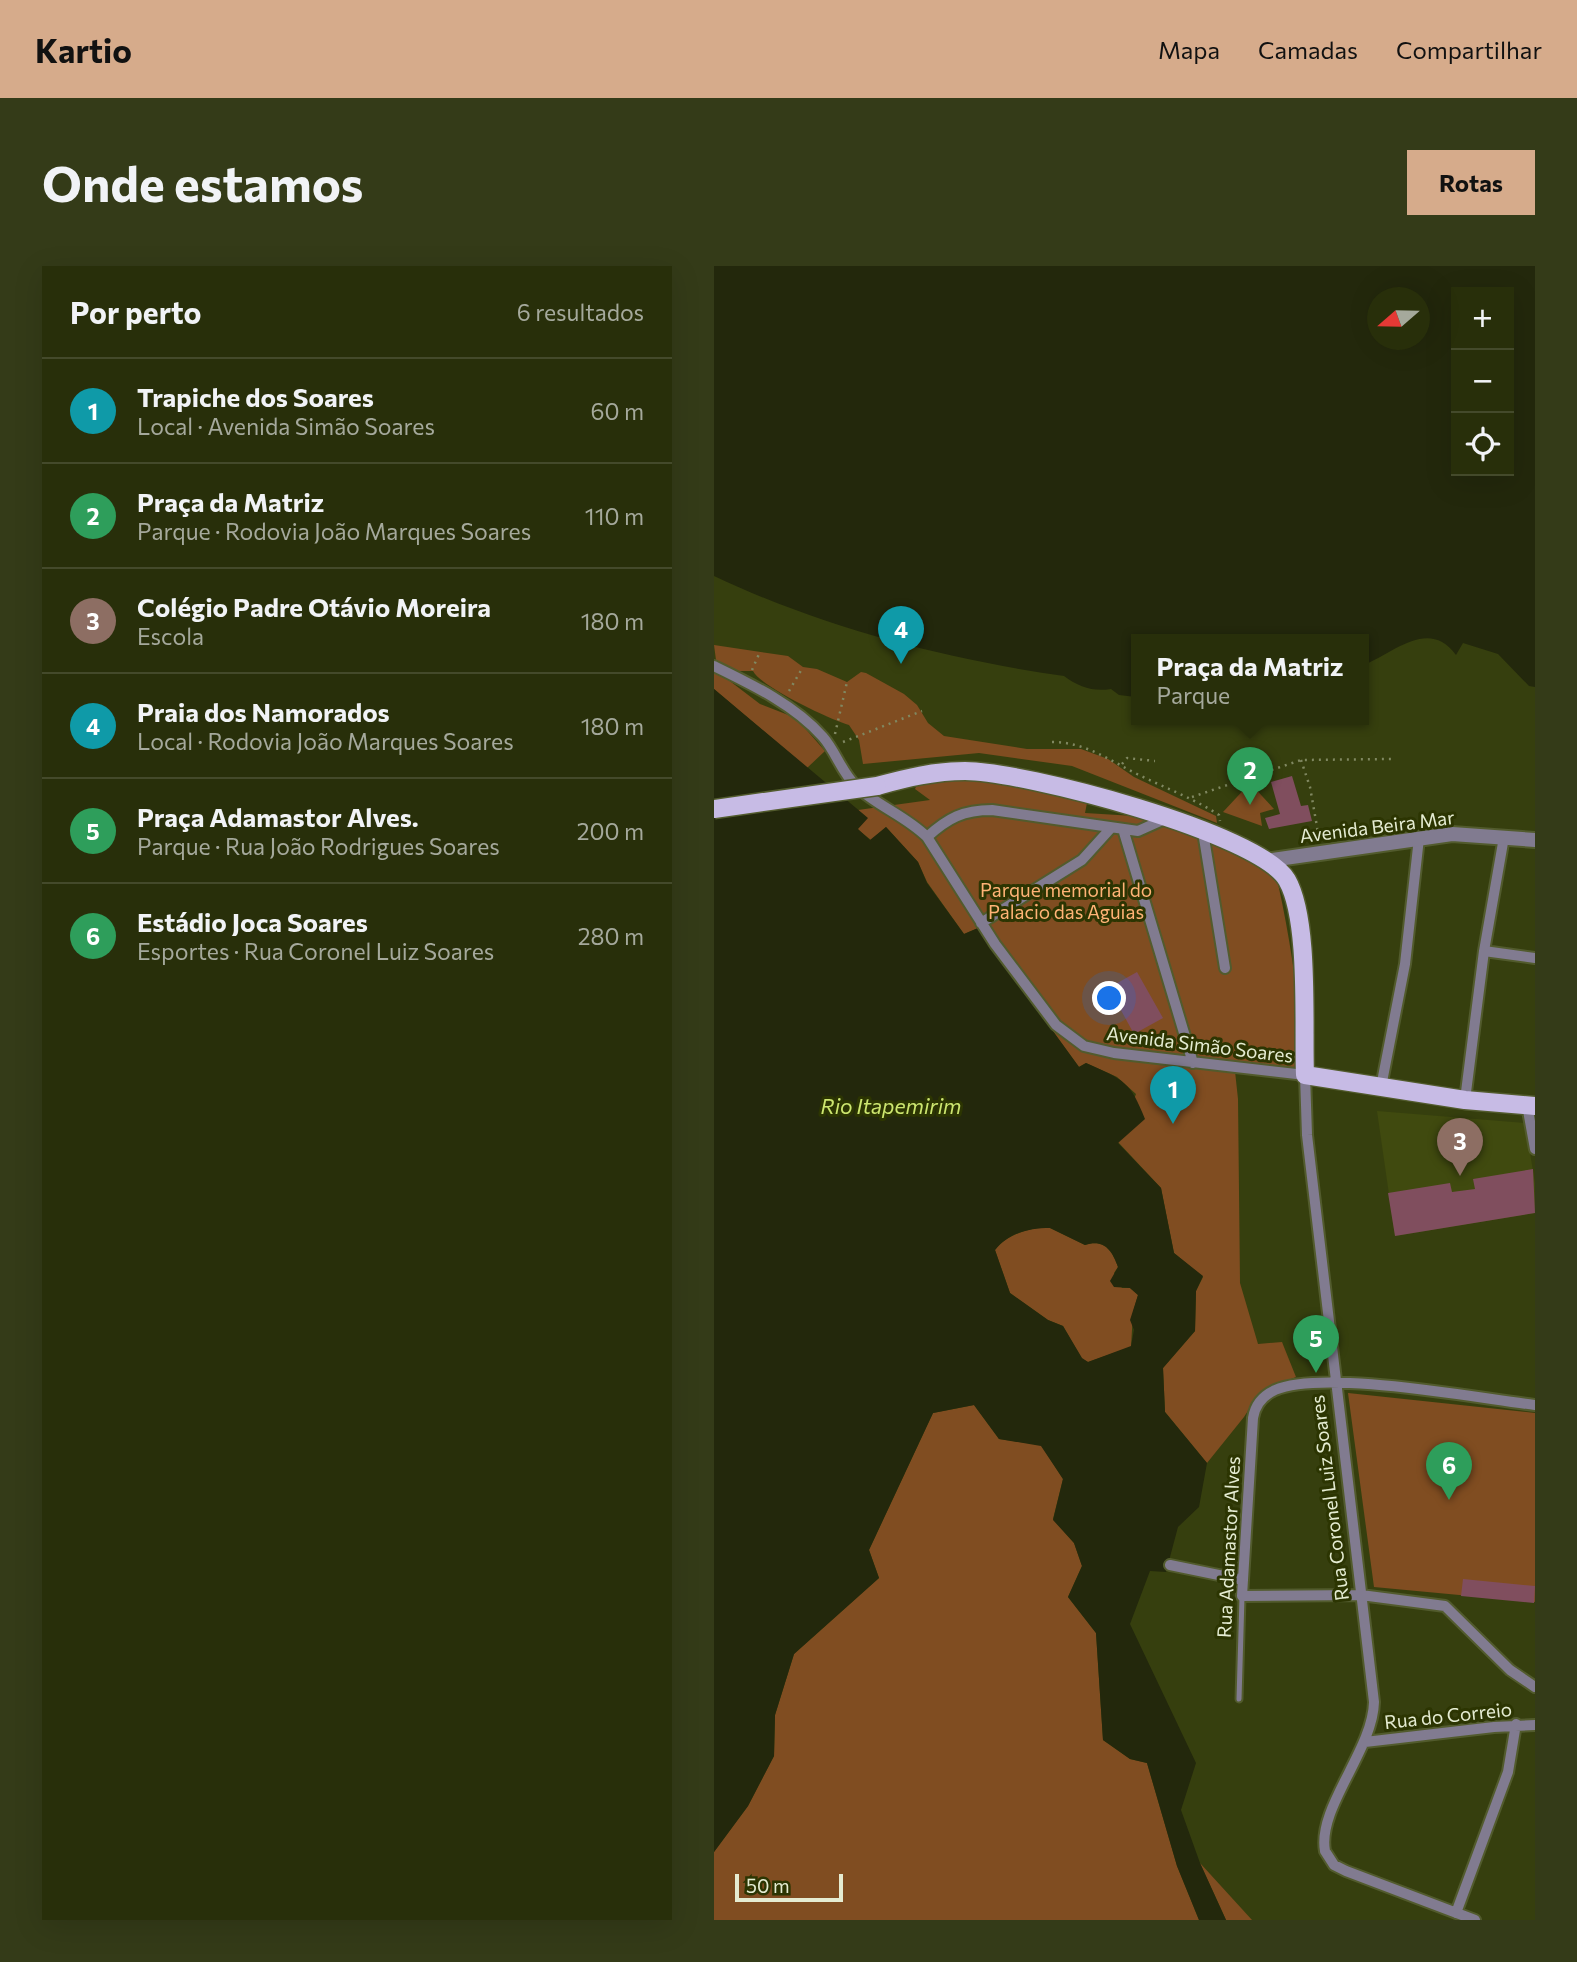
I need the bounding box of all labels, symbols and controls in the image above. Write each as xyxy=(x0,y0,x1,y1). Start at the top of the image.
text: Kartio xyxy=(35,29,132,70)
text: Mapa xyxy=(1158,35,1220,64)
text: Camadas xyxy=(1258,35,1358,64)
text: Compartilhar xyxy=(1396,35,1542,64)
button: Rotas xyxy=(1407,150,1535,215)
text: Onde estamos xyxy=(42,152,363,212)
north arrow xyxy=(1367,287,1430,350)
map controls xyxy=(1451,287,1514,476)
button: + xyxy=(1451,287,1514,350)
text: Por perto xyxy=(70,293,202,330)
text: 6 resultados xyxy=(517,298,644,326)
button: − xyxy=(1451,350,1514,413)
text: Trapiche dos Soares xyxy=(137,381,374,412)
text: 1 xyxy=(88,397,98,425)
text: 60 m xyxy=(591,397,644,425)
text: Local · Avenida Simão Soares xyxy=(137,412,435,440)
button: locate xyxy=(1451,413,1514,476)
text: Praça da Matriz xyxy=(137,486,324,517)
text: 2 xyxy=(86,502,100,530)
text: 110 m xyxy=(585,502,644,530)
text: Parque · Rodovia João Marques Soares xyxy=(137,517,531,545)
text: Colégio Padre Otávio Moreira xyxy=(137,591,491,622)
pin: 4 xyxy=(878,606,924,664)
text: 3 xyxy=(86,607,100,635)
text: 180 m xyxy=(581,607,644,635)
text: Escola xyxy=(137,622,204,650)
popup xyxy=(1131,634,1369,725)
text: Praça da Matriz xyxy=(1156,650,1344,681)
text: Parque xyxy=(1156,681,1230,709)
text: Praia dos Namorados xyxy=(137,696,390,727)
text: 4 xyxy=(86,712,100,740)
text: 180 m xyxy=(581,712,644,740)
text: Local · Rodovia João Marques Soares xyxy=(137,727,514,755)
pin: 2 xyxy=(1227,747,1273,805)
text: Praça Adamastor Alves. xyxy=(137,801,419,832)
street label: Avenida Beira Mar xyxy=(1298,805,1456,847)
text: 5 xyxy=(86,817,100,845)
text: 200 m xyxy=(577,817,644,845)
text: Parque · Rua João Rodrigues Soares xyxy=(137,832,500,860)
park label: Parque memorial do Palacio das Aguias xyxy=(980,878,1152,923)
text: Estádio Joca Soares xyxy=(137,906,368,937)
text: 6 xyxy=(86,922,100,950)
text: 280 m xyxy=(578,922,644,950)
text: Esportes · Rua Coronel Luiz Soares xyxy=(137,937,494,965)
your location xyxy=(1092,981,1126,1015)
street label: Avenida Simão Soares xyxy=(1105,1021,1295,1067)
pin: 1 xyxy=(1150,1066,1196,1124)
water label: Rio Itapemirim xyxy=(821,1093,961,1118)
pin: 3 xyxy=(1437,1118,1483,1176)
pin: 5 xyxy=(1293,1315,1339,1373)
street label: Rua Coronel Luiz Soares xyxy=(1305,1394,1353,1602)
pin: 6 xyxy=(1426,1442,1472,1500)
street label: Rua Adamastor Alves xyxy=(1212,1456,1244,1638)
street label: Rua do Correio xyxy=(1383,1697,1513,1733)
scale bar xyxy=(735,1871,844,1903)
text: 50 m xyxy=(746,1874,790,1897)

